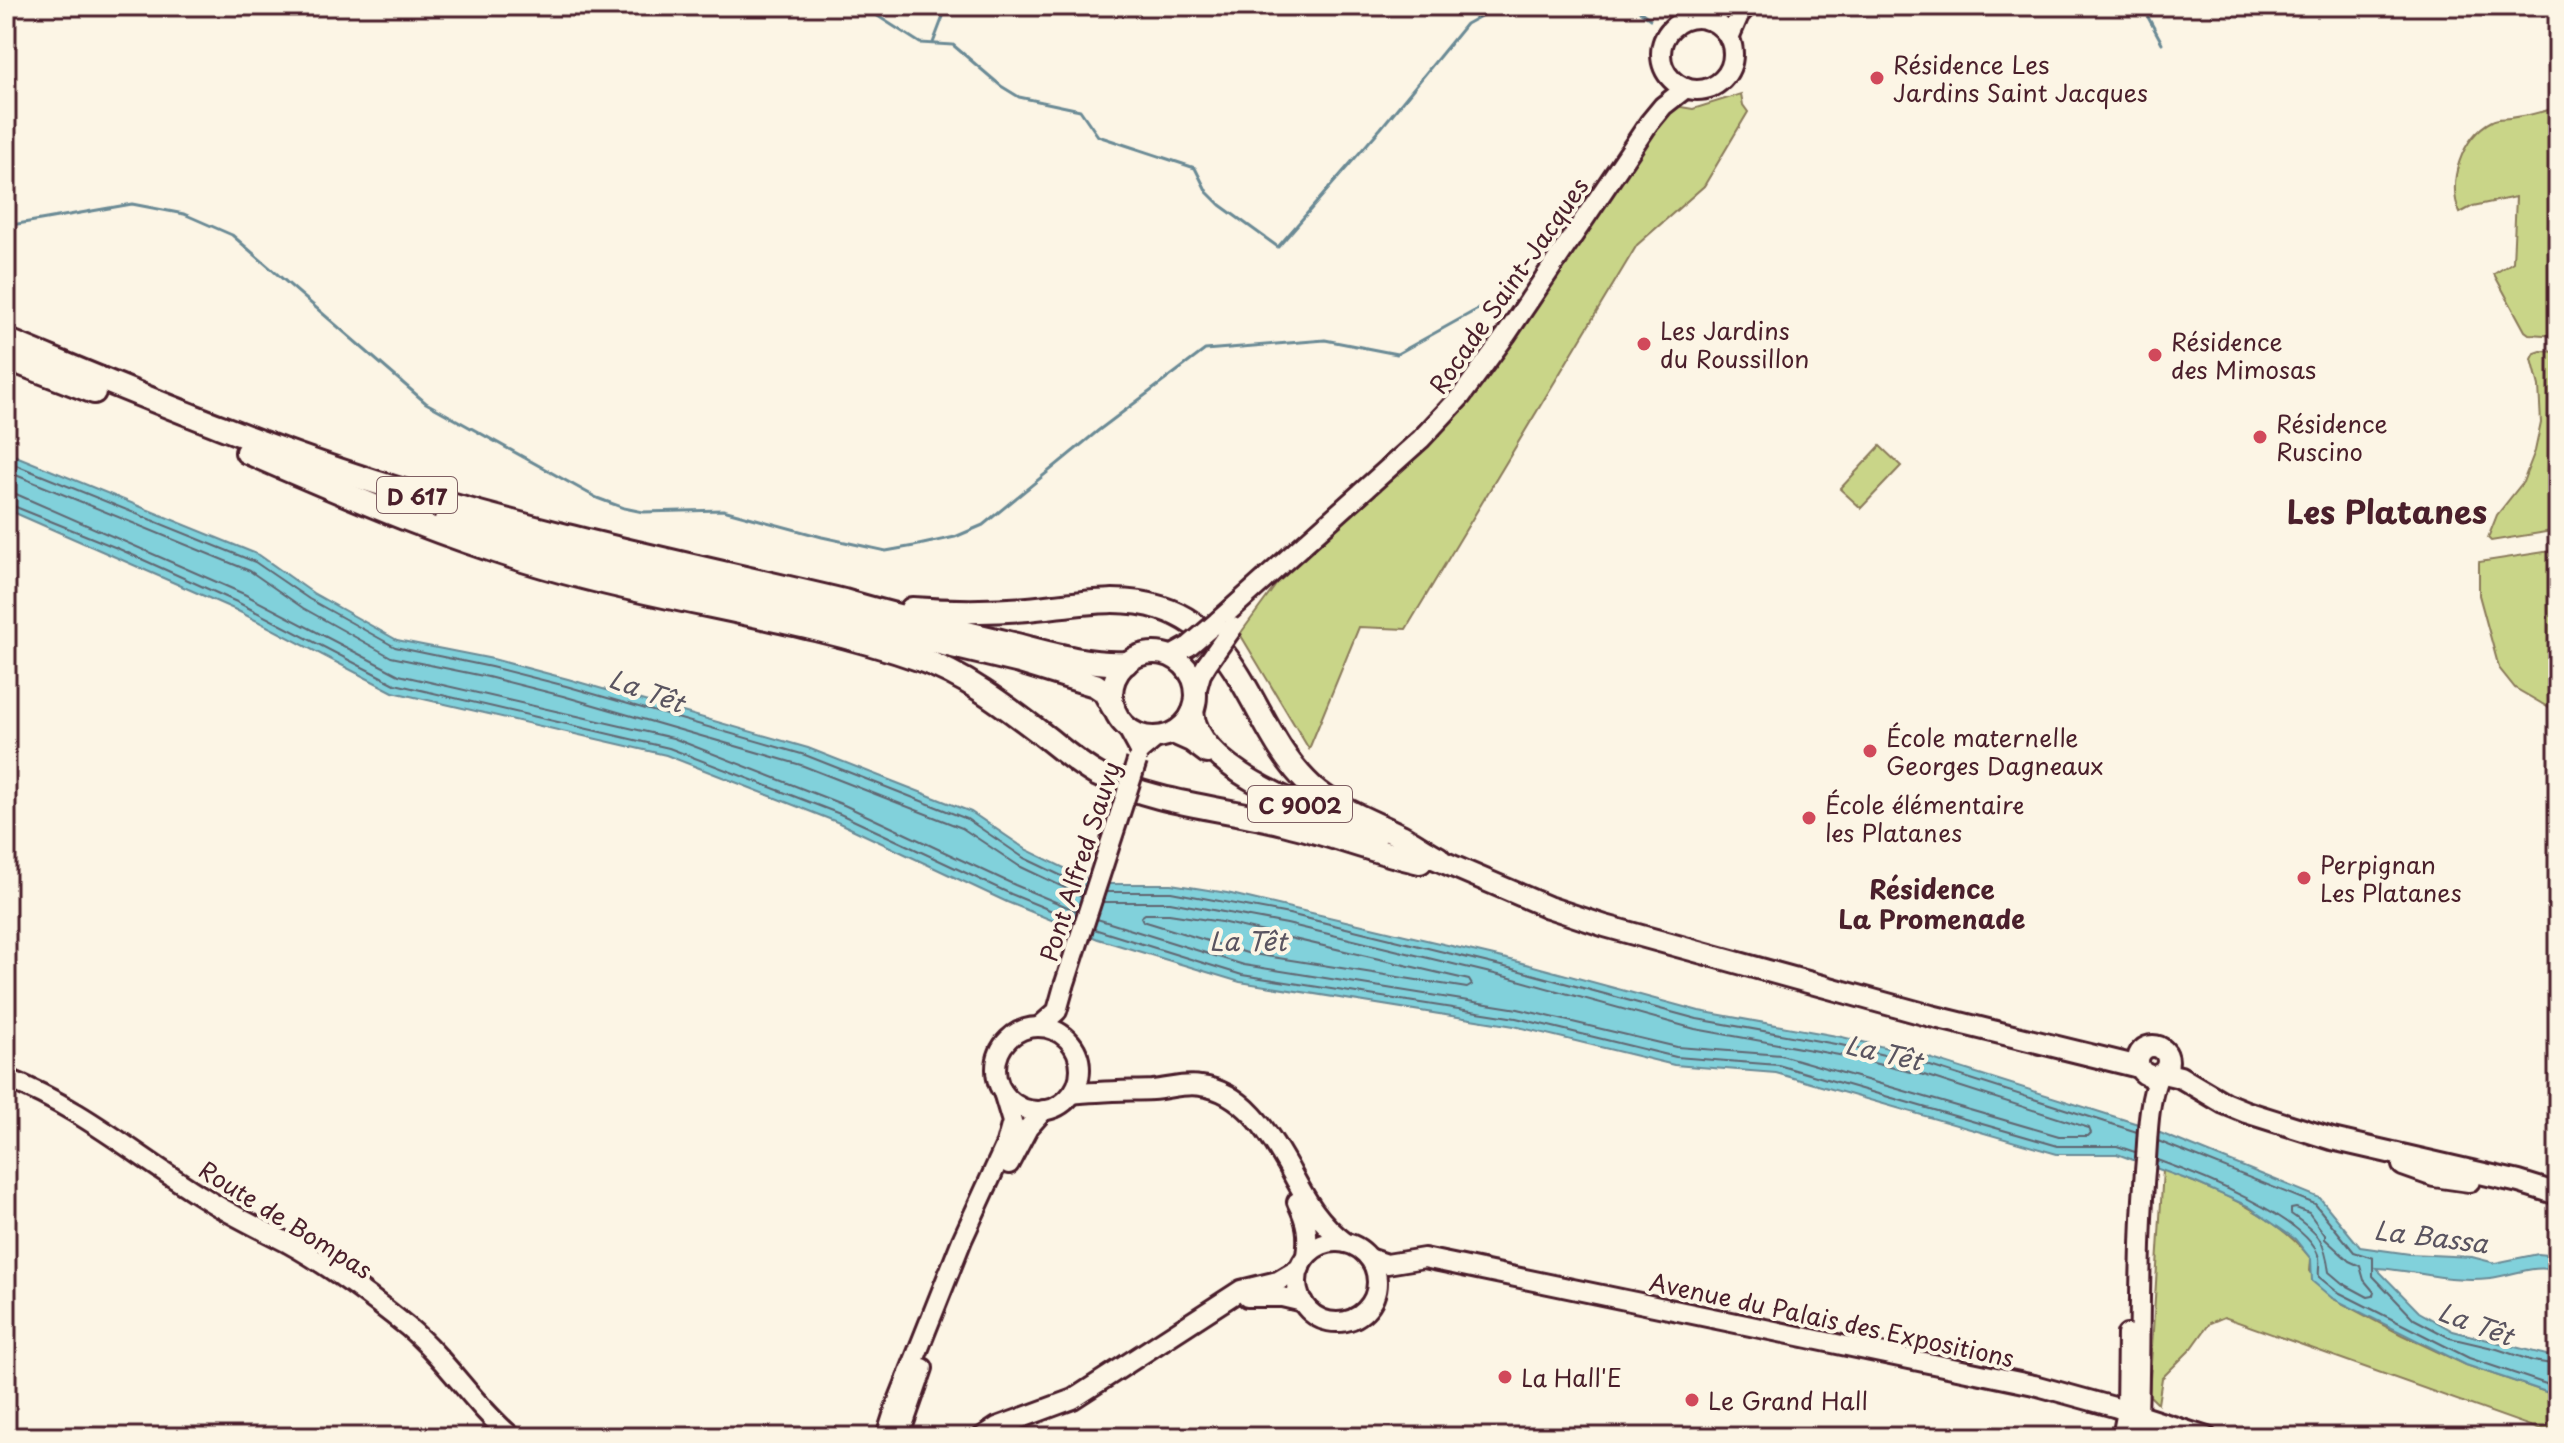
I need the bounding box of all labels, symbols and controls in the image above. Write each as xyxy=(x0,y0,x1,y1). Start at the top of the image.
place label: Résidence Les Jardins Saint Jacques xyxy=(1893,46,2148,110)
marker: Résidence Les Jardins Saint Jacques xyxy=(1868,69,1886,87)
street label: Rocade Saint-Jacques xyxy=(1420,169,1596,400)
place label: Les Jardins du Roussillon xyxy=(1660,312,1809,376)
place label: Résidence des Mimosas xyxy=(2171,323,2316,387)
marker: Les Jardins du Roussillon xyxy=(1635,335,1653,353)
marker: Résidence des Mimosas xyxy=(2146,346,2164,364)
place label: Résidence Ruscino xyxy=(2276,405,2388,469)
marker: Résidence Ruscino xyxy=(2251,428,2269,446)
road number: D 617 xyxy=(377,477,457,513)
district label: Les Platanes xyxy=(2287,487,2487,535)
water label: La Têt xyxy=(604,658,693,723)
place label: École maternelle Georges Dagneaux xyxy=(1886,719,2103,783)
marker: École maternelle Georges Dagneaux xyxy=(1861,742,1879,760)
street label: Pont Alfred Sauvy xyxy=(1030,756,1128,966)
road number: C 9002 xyxy=(1248,786,1352,822)
place label: École élémentaire les Platanes xyxy=(1825,786,2025,850)
marker: École élémentaire les Platanes xyxy=(1800,809,1818,827)
place label: Perpignan Les Platanes xyxy=(2320,846,2462,910)
district label: Résidence La Promenade xyxy=(1839,869,2025,938)
marker: Perpignan Les Platanes xyxy=(2295,869,2313,887)
water label: La Têt xyxy=(1209,921,1290,960)
water label: La Têt xyxy=(1842,1024,1929,1080)
street label: Route de Bompas xyxy=(192,1151,380,1287)
water label: La Bassa xyxy=(2372,1210,2491,1262)
street label: Avenue du Palais des Expositions xyxy=(1646,1263,2018,1375)
water label: La Têt xyxy=(2433,1291,2522,1356)
place label: La Hall'E xyxy=(1521,1359,1622,1395)
marker: La Hall'E xyxy=(1496,1368,1514,1386)
place label: Le Grand Hall xyxy=(1708,1382,1868,1418)
marker: Le Grand Hall xyxy=(1683,1391,1701,1409)

